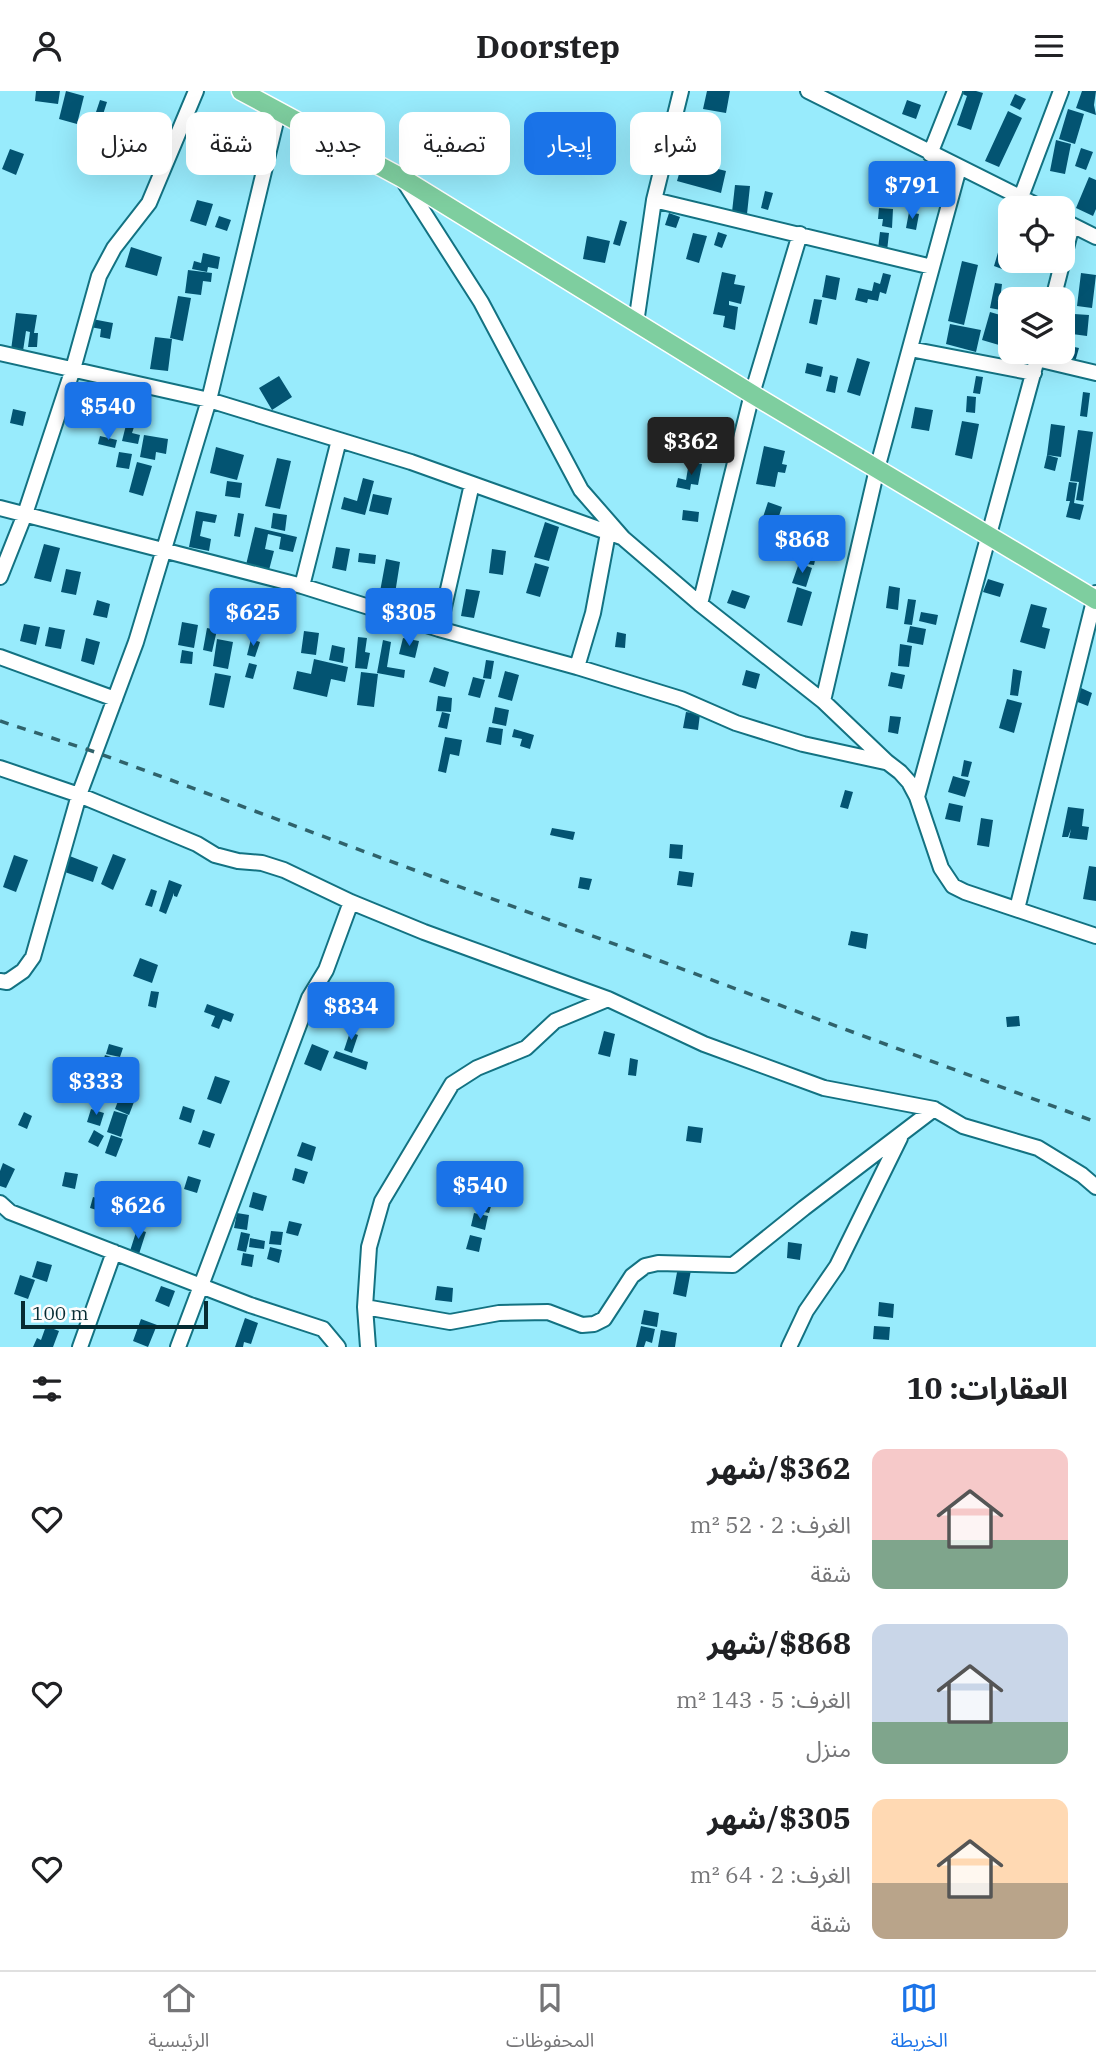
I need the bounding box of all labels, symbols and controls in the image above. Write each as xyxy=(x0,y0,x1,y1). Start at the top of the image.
text: Doorstep xyxy=(476,25,620,67)
icon: person xyxy=(28,27,66,65)
icon: menu xyxy=(1030,27,1068,65)
chip: منزل xyxy=(77,112,172,175)
chip: شقة xyxy=(186,112,276,175)
chip: جديد xyxy=(290,112,385,175)
chip: تصفية xyxy=(399,112,510,175)
chip: إيجار xyxy=(524,112,616,175)
chip: شراء xyxy=(630,112,721,175)
pin: $791 xyxy=(871,162,953,221)
text: $791 xyxy=(884,169,940,199)
map controls xyxy=(998,196,1075,364)
button: locate xyxy=(998,196,1075,273)
button: layers xyxy=(998,287,1075,364)
pin: $540 xyxy=(67,383,149,442)
text: $540 xyxy=(80,390,136,420)
pin: $362 xyxy=(650,417,732,477)
text: $362 xyxy=(663,425,719,455)
pin: $868 xyxy=(761,515,843,575)
text: $868 xyxy=(774,523,830,553)
pin: $625 xyxy=(212,589,294,648)
pin: $305 xyxy=(368,589,450,648)
text: $625 xyxy=(225,596,281,626)
text: $305 xyxy=(381,596,437,626)
pin: $834 xyxy=(310,983,392,1042)
text: $834 xyxy=(323,990,379,1020)
pin: $333 xyxy=(55,1058,137,1117)
text: $333 xyxy=(68,1065,124,1095)
pin: $540 xyxy=(439,1161,521,1221)
text: $540 xyxy=(452,1169,508,1199)
pin: $626 xyxy=(97,1181,179,1241)
text: $626 xyxy=(110,1189,166,1219)
scale bar xyxy=(21,1298,208,1330)
text: 100 m xyxy=(32,1301,89,1325)
text: العقارات: 10 xyxy=(906,1368,1068,1407)
icon: filters xyxy=(28,1370,66,1408)
text: $362/شهر xyxy=(707,1448,851,1487)
icon: home xyxy=(928,1477,1012,1561)
icon: heart xyxy=(28,1500,66,1538)
text: الغرف: 2 · 52 m² xyxy=(690,1509,851,1539)
text: شقة xyxy=(810,1558,851,1588)
text: $868/شهر xyxy=(707,1623,851,1662)
icon: home xyxy=(928,1652,1012,1736)
icon: heart xyxy=(28,1675,66,1713)
text: الغرف: 5 · 143 m² xyxy=(676,1684,851,1714)
text: منزل xyxy=(806,1733,851,1763)
text: $305/شهر xyxy=(707,1798,851,1837)
icon: home xyxy=(928,1827,1012,1911)
icon: heart xyxy=(28,1850,66,1888)
text: الغرف: 2 · 64 m² xyxy=(690,1859,851,1889)
text: شقة xyxy=(810,1908,851,1938)
tab: الرئيسية xyxy=(148,1979,209,2061)
tab: المحفوظات xyxy=(506,1979,594,2061)
tab: الخريطة xyxy=(891,1979,948,2061)

